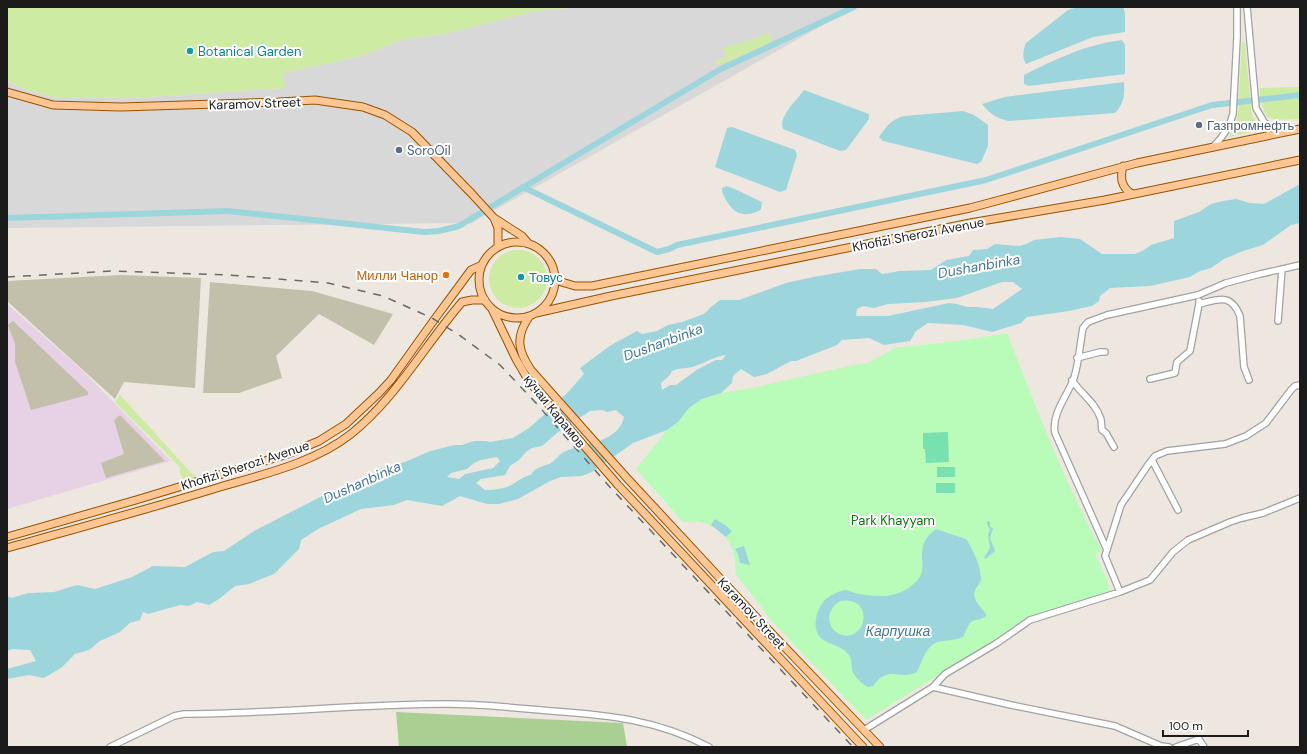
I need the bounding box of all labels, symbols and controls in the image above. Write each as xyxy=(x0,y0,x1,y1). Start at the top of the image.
place label: Botanical Garden xyxy=(198,43,301,60)
marker: Botanical Garden xyxy=(185,46,195,56)
street label: Karamov Street xyxy=(209,93,301,114)
place label: Газпромнефть xyxy=(1207,117,1295,134)
marker: Газпромнефть xyxy=(1194,120,1204,130)
place label: SoroOil xyxy=(407,142,451,159)
marker: SoroOil xyxy=(394,145,404,155)
street label: Khofizi Sherozi Avenue xyxy=(851,213,985,256)
water label: Dushanbinka xyxy=(936,250,1022,282)
place label: Милли Чанор xyxy=(356,267,438,284)
place label: Товус xyxy=(529,269,563,286)
marker: Милли Чанор xyxy=(441,270,451,280)
marker: Товус xyxy=(516,272,526,282)
water label: Dushanbinka xyxy=(621,319,705,365)
street label: кӯчаи Карамов xyxy=(520,371,589,451)
street label: Khofizi Sherozi Avenue xyxy=(179,437,312,494)
water label: Dushanbinka xyxy=(320,457,404,507)
park label: Park Khayyam xyxy=(851,512,935,529)
street label: Karamov Street xyxy=(714,574,789,653)
water label: Карпушка xyxy=(866,622,930,640)
scale bar xyxy=(1163,712,1248,738)
text: 100 m xyxy=(1169,718,1203,734)

